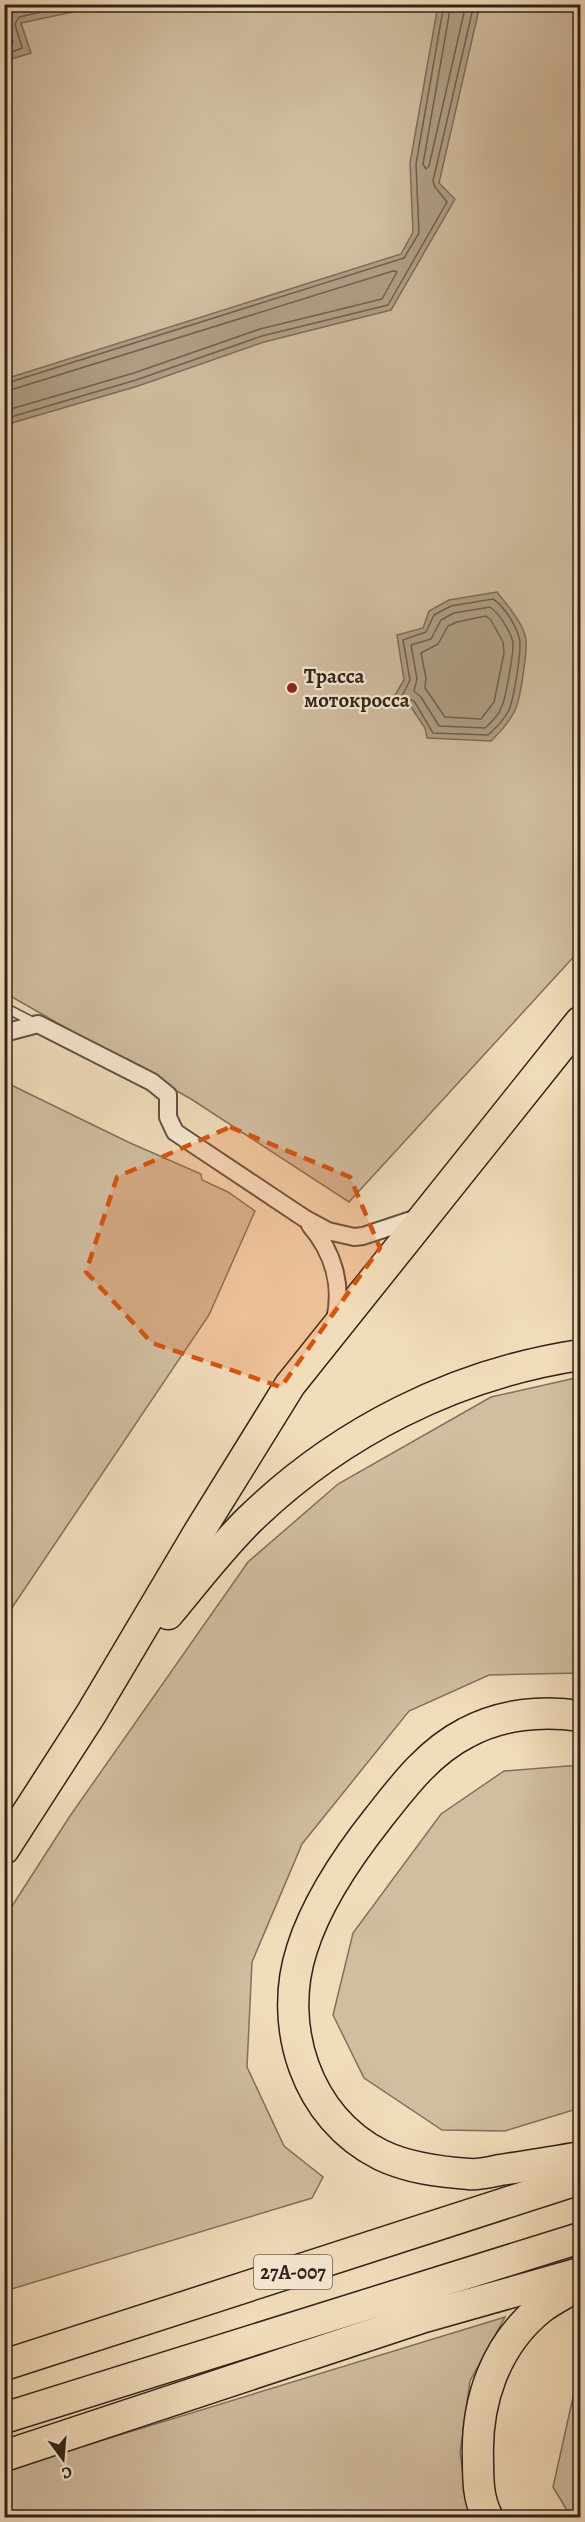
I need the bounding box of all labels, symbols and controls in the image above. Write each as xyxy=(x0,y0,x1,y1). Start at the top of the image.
place label: Трасса мотокросса xyxy=(304,662,410,714)
marker: Трасса мотокросса xyxy=(285,681,299,695)
road number: 27А-007 xyxy=(254,2255,332,2289)
north arrow xyxy=(33,2429,93,2489)
text: С xyxy=(59,2461,75,2484)

